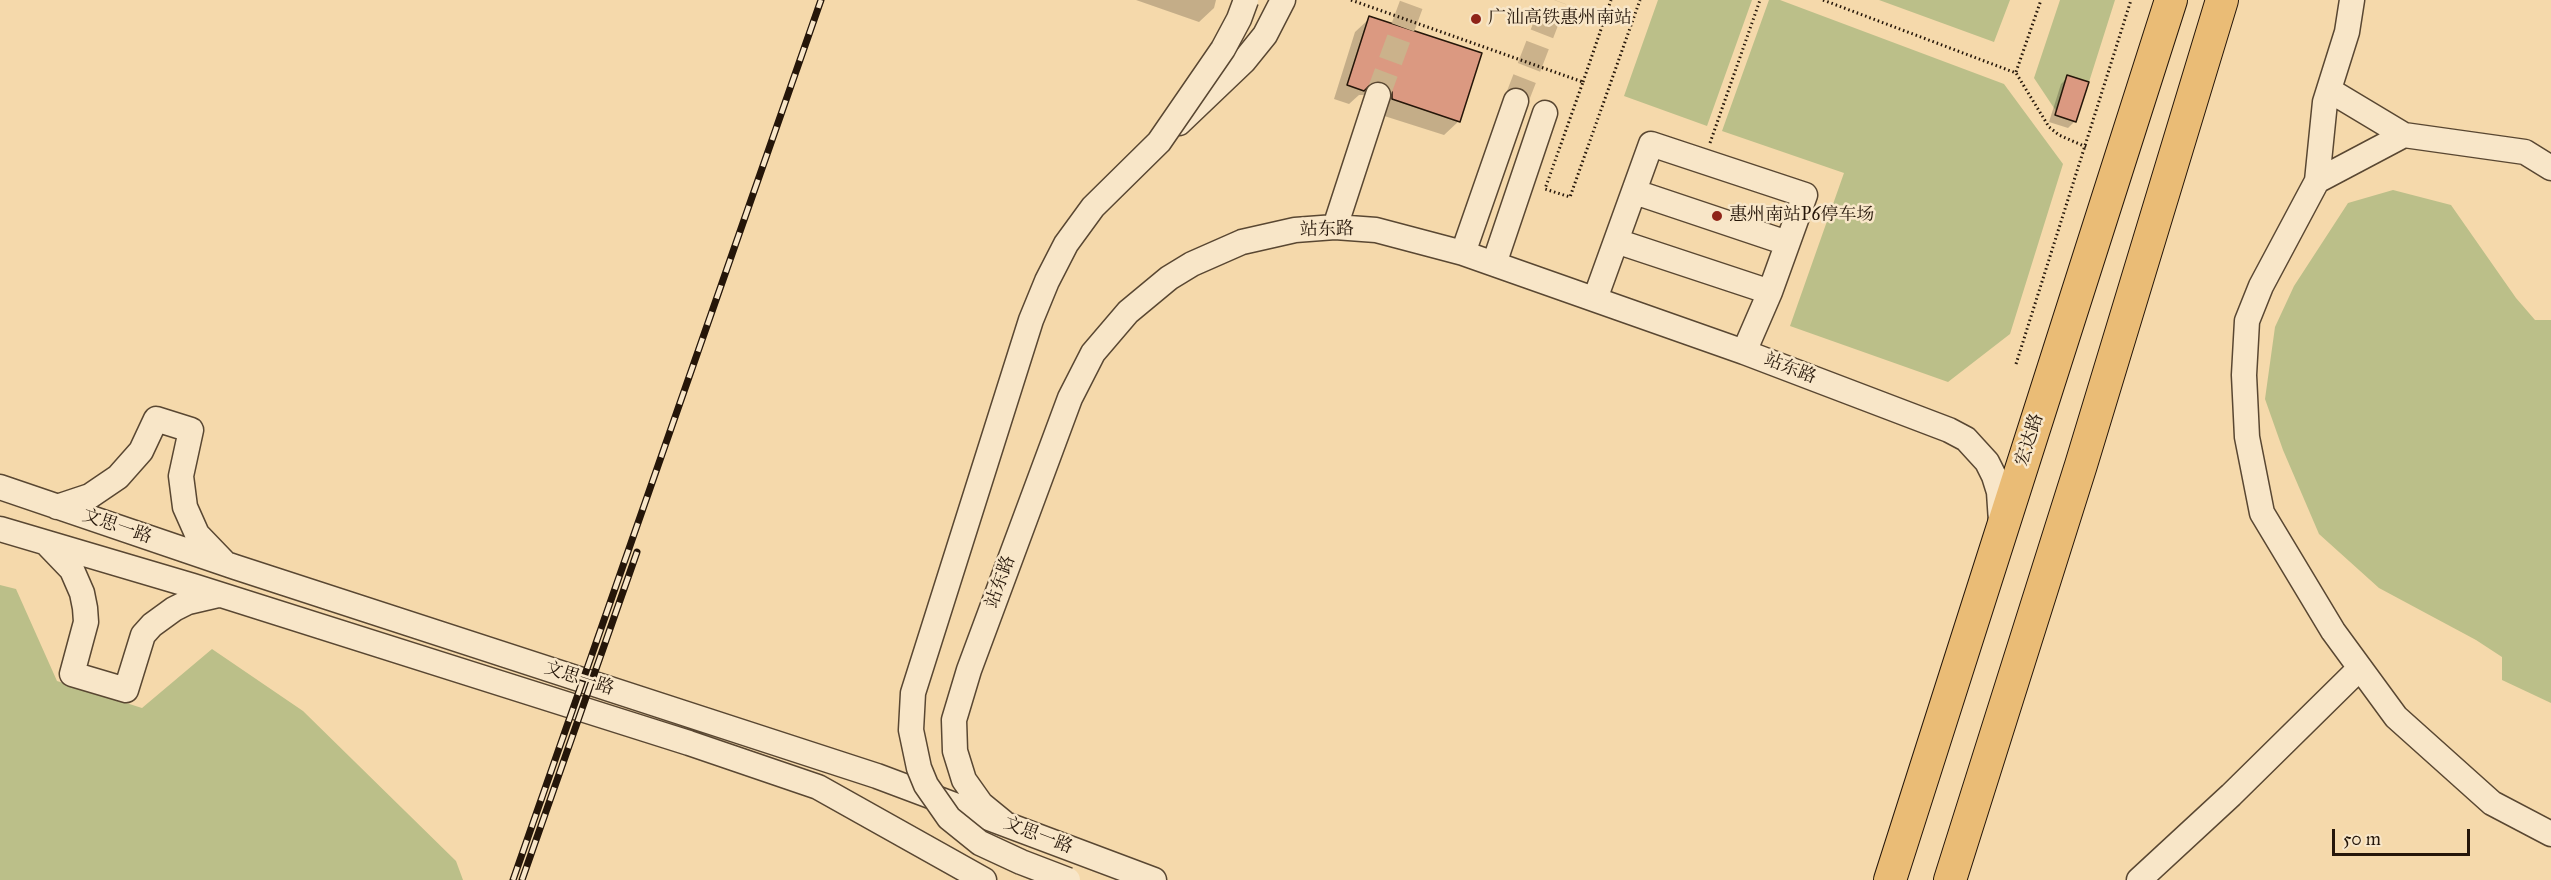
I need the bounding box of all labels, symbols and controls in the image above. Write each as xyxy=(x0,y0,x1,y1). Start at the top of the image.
place label: 广汕高铁惠州南站 xyxy=(1488,8,1632,30)
marker: 广汕高铁惠州南站 xyxy=(1469,12,1483,26)
place label: 惠州南站P6停车场 xyxy=(1729,205,1875,227)
marker: 惠州南站P6停车场 xyxy=(1710,209,1724,223)
street label: 站东路 xyxy=(1300,219,1354,241)
street label: 站东路 xyxy=(1761,349,1819,389)
street label: 宏达路 xyxy=(2011,411,2049,469)
street label: 文思一路 xyxy=(79,505,155,549)
street label: 站东路 xyxy=(982,553,1020,611)
street label: 文思一路 xyxy=(541,658,617,700)
street label: 文思一路 xyxy=(1001,813,1075,859)
scale bar xyxy=(2335,817,2473,855)
text: 50 m xyxy=(2343,828,2381,850)

